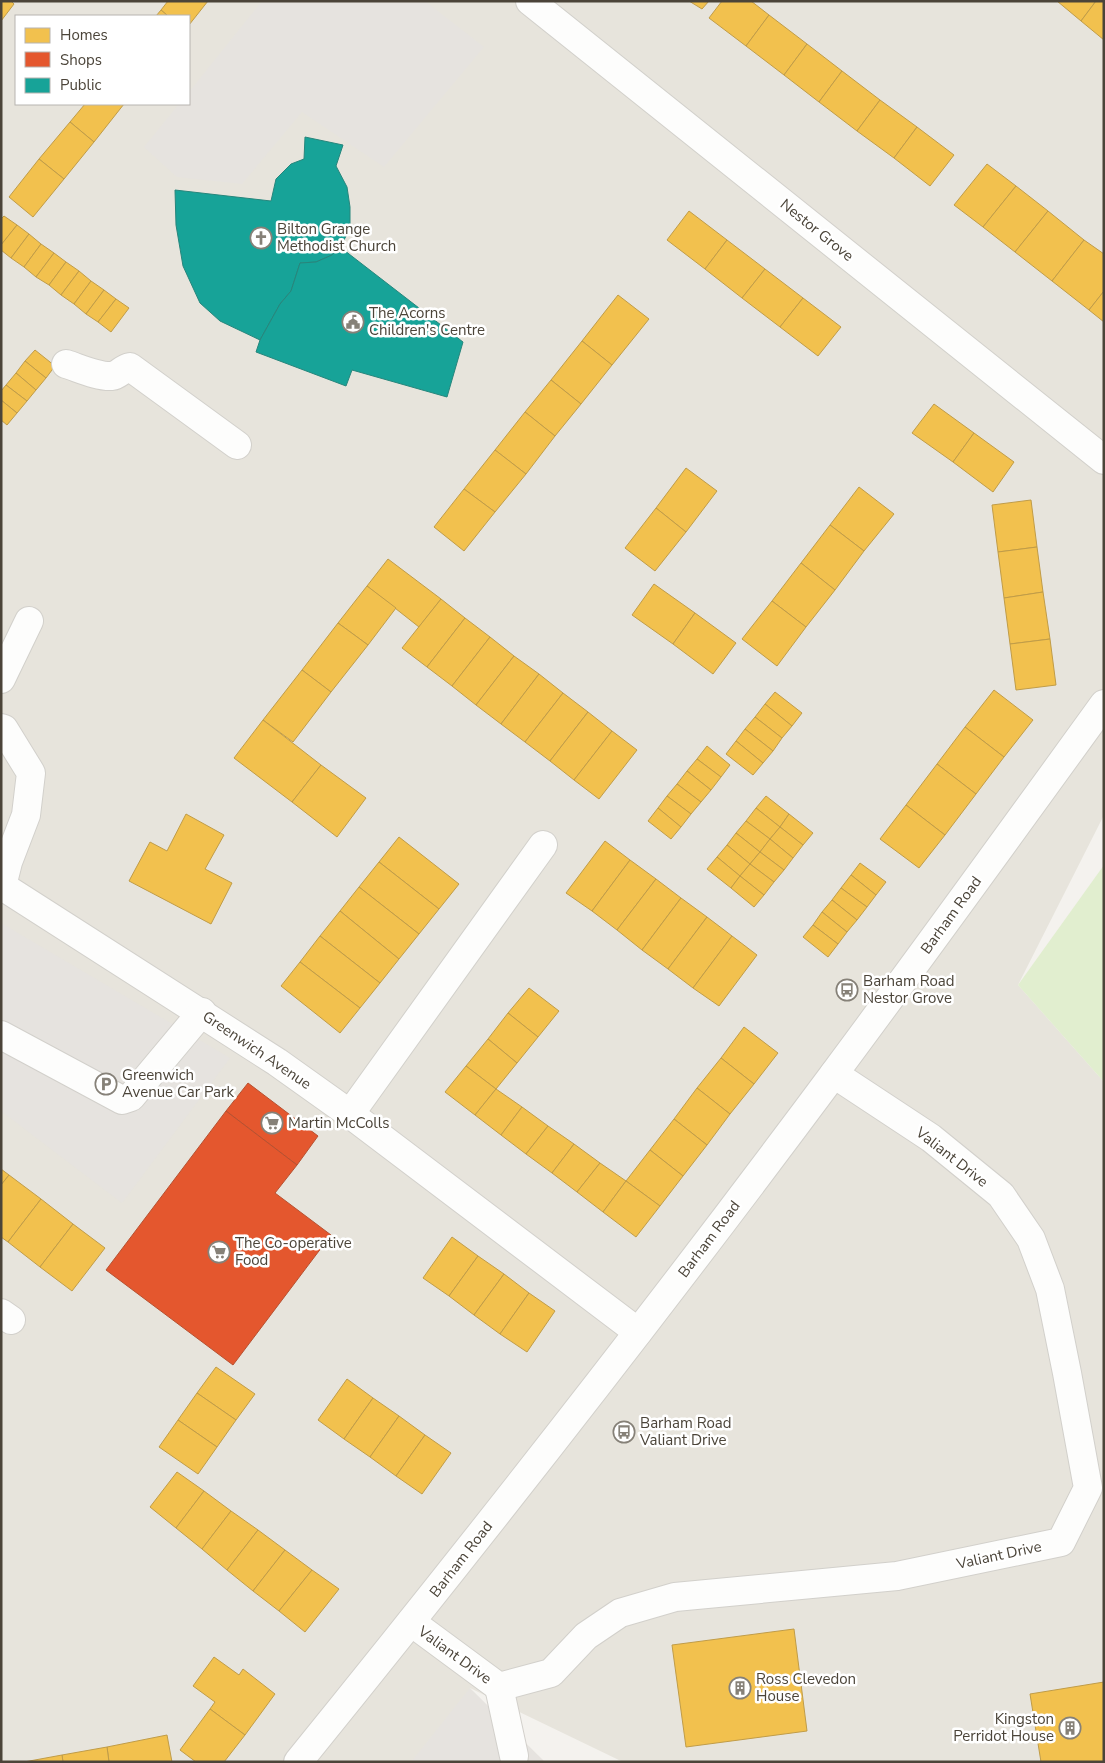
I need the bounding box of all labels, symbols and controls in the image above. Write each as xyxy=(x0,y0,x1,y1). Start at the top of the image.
legend xyxy=(15,15,190,105)
text: Homes xyxy=(60,25,108,45)
text: Shops xyxy=(60,50,102,70)
text: Public xyxy=(60,75,101,95)
street label: Nestor Grove xyxy=(776,194,858,266)
place label: Bilton Grange Methodist Church xyxy=(277,219,396,256)
church icon: Bilton Grange Methodist Church xyxy=(249,226,273,250)
place label: The Acorns Children's Centre xyxy=(369,303,485,340)
public building icon: The Acorns Children's Centre xyxy=(341,310,365,334)
street label: Barham Road xyxy=(916,872,986,958)
place label: Barham Road Nestor Grove xyxy=(863,971,955,1008)
bus stop icon: Barham Road Nestor Grove xyxy=(835,978,859,1002)
street label: Greenwich Avenue xyxy=(199,1006,315,1094)
place label: Greenwich Avenue Car Park xyxy=(122,1065,234,1102)
parking icon: Greenwich Avenue Car Park xyxy=(94,1072,118,1096)
supermarket icon: Martin McColls xyxy=(260,1111,284,1135)
place label: Martin McColls xyxy=(288,1113,389,1133)
street label: Valiant Drive xyxy=(911,1122,992,1192)
street label: Barham Road xyxy=(673,1196,745,1282)
place label: The Co-operative Food xyxy=(235,1233,352,1270)
supermarket icon: The Co-operative Food xyxy=(207,1240,231,1264)
place label: Barham Road Valiant Drive xyxy=(639,1413,732,1450)
bus stop icon: Barham Road Valiant Drive xyxy=(612,1420,636,1444)
street label: Barham Road xyxy=(425,1517,497,1601)
street label: Valiant Drive xyxy=(954,1536,1043,1574)
street label: Valiant Drive xyxy=(413,1621,496,1689)
place label: Ross Clevedon House xyxy=(756,1669,856,1706)
building icon: Ross Clevedon House xyxy=(728,1676,752,1700)
place label: Kingston Perridot House xyxy=(953,1709,1054,1746)
building icon: Kingston Perridot House xyxy=(1058,1716,1082,1740)

